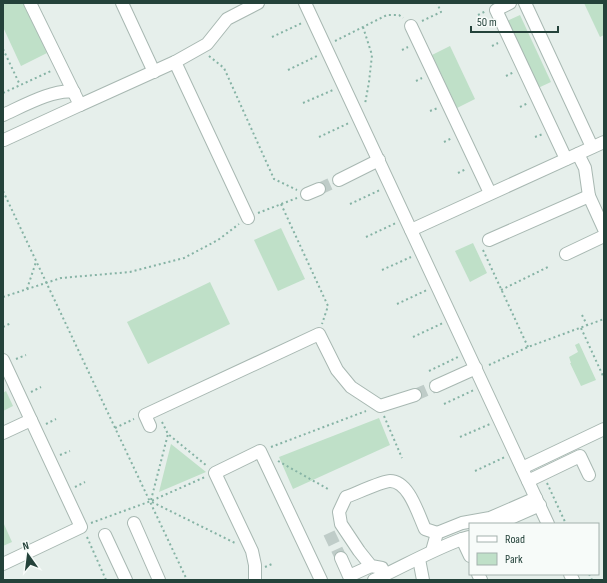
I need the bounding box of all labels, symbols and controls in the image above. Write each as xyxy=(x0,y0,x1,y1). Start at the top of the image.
scale bar xyxy=(471,8,558,34)
text: 50 m xyxy=(477,15,497,30)
legend xyxy=(469,523,599,575)
text: Road xyxy=(505,532,525,547)
north arrow xyxy=(8,535,48,575)
text: N xyxy=(21,539,30,553)
text: Park xyxy=(505,552,523,567)

